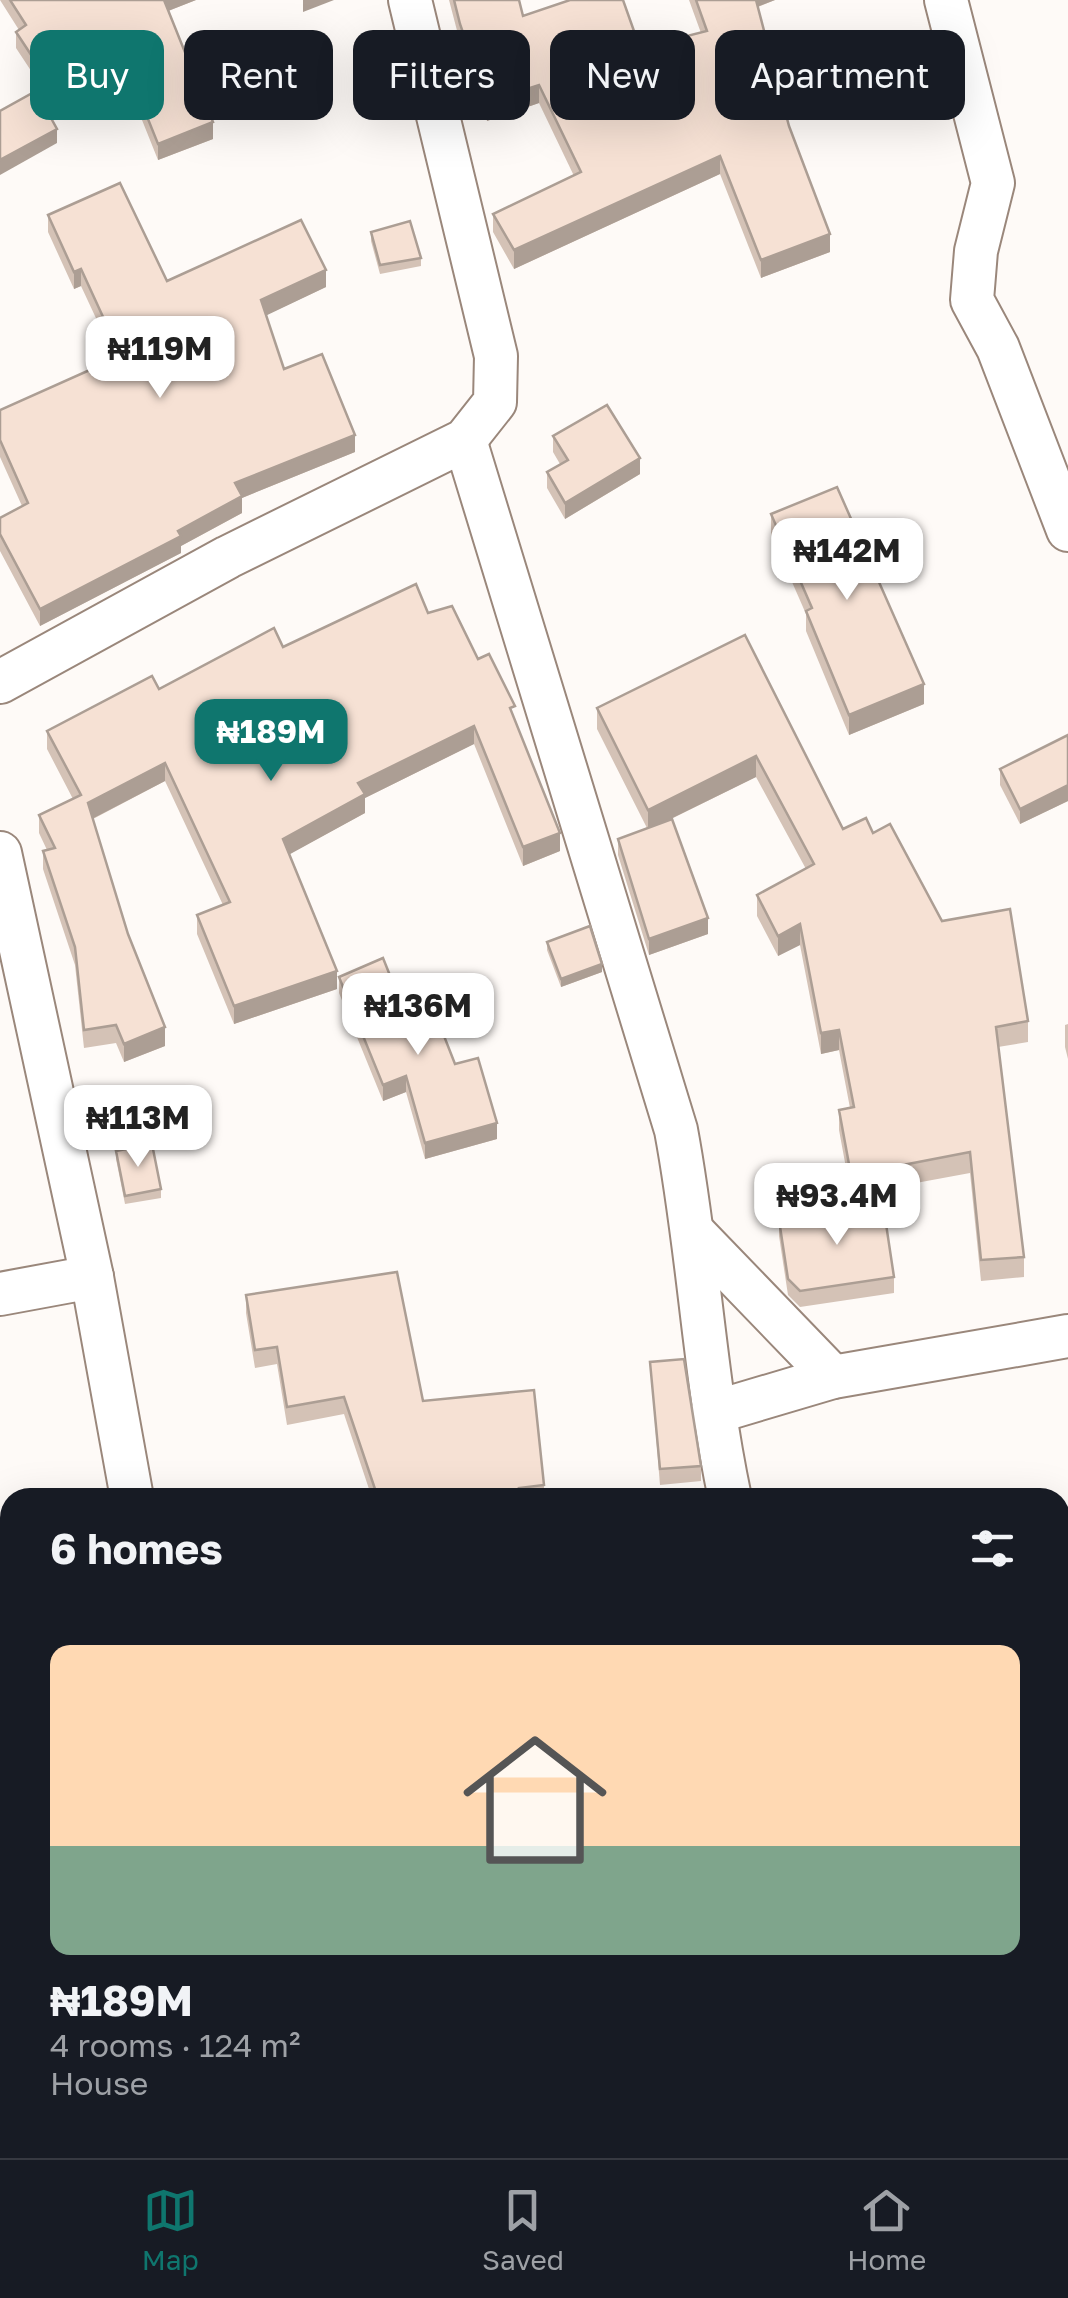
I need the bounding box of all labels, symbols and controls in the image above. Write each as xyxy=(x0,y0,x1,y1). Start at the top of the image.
chip: Buy xyxy=(30,30,164,120)
chip: Rent xyxy=(184,30,333,120)
chip: Filters xyxy=(353,30,530,120)
chip: New xyxy=(550,30,695,120)
chip: Apartment xyxy=(715,30,965,120)
pin: ₦119M xyxy=(90,316,230,401)
text: ₦119M xyxy=(108,329,212,367)
pin: ₦142M xyxy=(777,518,917,603)
text: ₦142M xyxy=(793,531,901,569)
pin: ₦189M xyxy=(201,699,341,784)
text: ₦189M xyxy=(217,712,325,750)
pin: ₦136M xyxy=(348,973,488,1058)
text: ₦136M xyxy=(364,986,472,1024)
pin: ₦113M xyxy=(68,1085,208,1170)
text: ₦113M xyxy=(86,1098,190,1136)
pin: ₦93.4M xyxy=(756,1163,918,1248)
text: ₦93.4M xyxy=(776,1176,898,1214)
icon: filters xyxy=(965,1521,1020,1576)
text: 6 homes xyxy=(50,1523,223,1573)
icon: home xyxy=(445,1710,625,1890)
text: ₦189M xyxy=(50,1975,193,2025)
text: 4 rooms · 124 m² xyxy=(50,2026,300,2064)
text: House xyxy=(50,2064,148,2102)
tab: Map xyxy=(142,2183,199,2276)
tab: Saved xyxy=(482,2183,564,2276)
tab: Home xyxy=(847,2183,926,2276)

